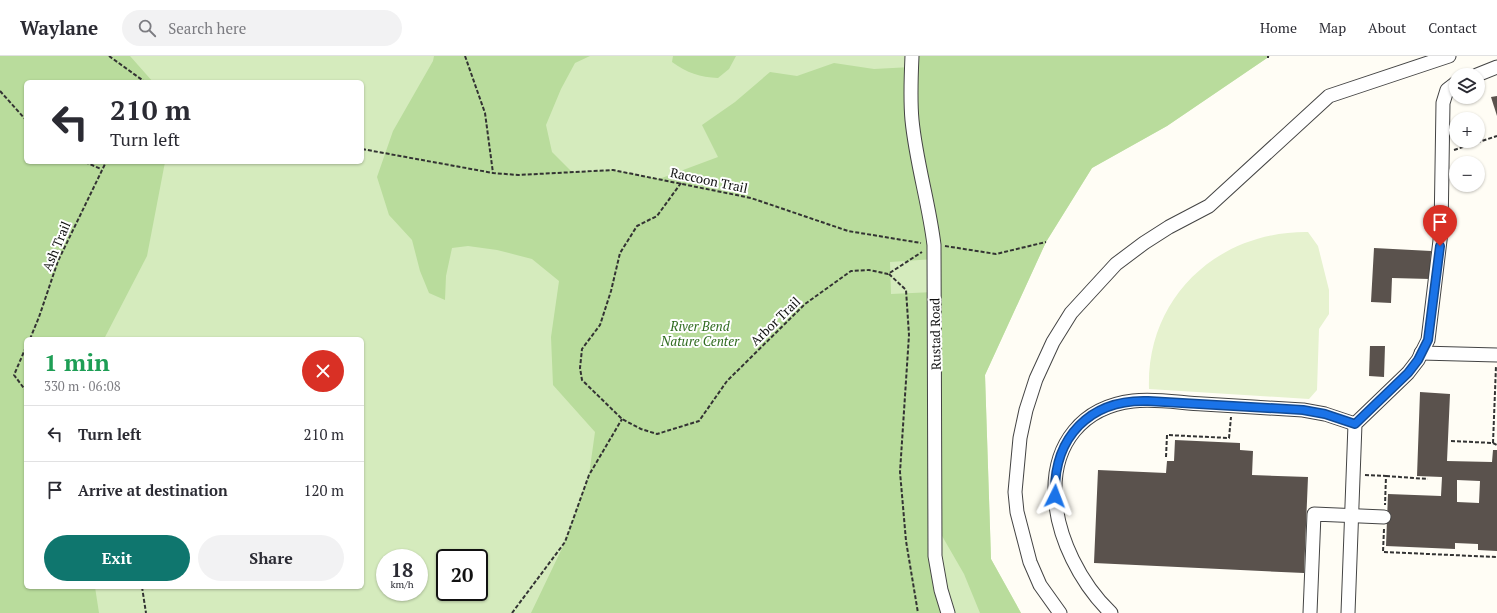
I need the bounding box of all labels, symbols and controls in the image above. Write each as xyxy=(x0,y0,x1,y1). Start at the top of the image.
search box xyxy=(122,10,402,46)
text: Waylane xyxy=(20,15,98,40)
icon: search xyxy=(136,17,158,39)
text: Search here xyxy=(168,18,246,38)
text: Home xyxy=(1260,18,1297,37)
text: Map xyxy=(1319,18,1346,37)
text: About xyxy=(1368,18,1406,37)
text: Contact xyxy=(1428,18,1477,37)
map controls xyxy=(1449,68,1485,192)
button: layers xyxy=(1449,68,1485,104)
text: 210 m xyxy=(110,91,191,128)
icon: left xyxy=(44,96,96,148)
button: + xyxy=(1449,112,1485,148)
text: Turn left xyxy=(110,127,180,151)
button: − xyxy=(1449,156,1485,192)
street label: Raccoon Trail xyxy=(669,163,749,197)
pin xyxy=(1423,205,1457,246)
icon: arrive xyxy=(1429,211,1451,233)
street label: Ash Trail xyxy=(37,218,75,274)
street label: Arbor Trail xyxy=(746,292,804,349)
street label: Rustad Road xyxy=(925,298,945,370)
park label: River Bend Nature Center xyxy=(660,317,740,350)
text: 1 min xyxy=(44,346,110,378)
button: close xyxy=(302,350,344,392)
text: 330 m · 06:08 xyxy=(44,377,121,395)
icon: left xyxy=(44,423,66,445)
text: Turn left xyxy=(78,424,142,444)
text: 210 m xyxy=(303,424,344,444)
position arrow xyxy=(1034,475,1076,517)
icon: arrive xyxy=(44,479,66,501)
text: Arrive at destination xyxy=(78,480,228,500)
text: 120 m xyxy=(303,480,344,500)
button: Exit xyxy=(44,535,190,581)
button: Share xyxy=(198,535,344,581)
speed limit sign: 20 xyxy=(436,549,488,601)
text: 18 xyxy=(391,556,413,583)
text: km/h xyxy=(390,578,414,591)

